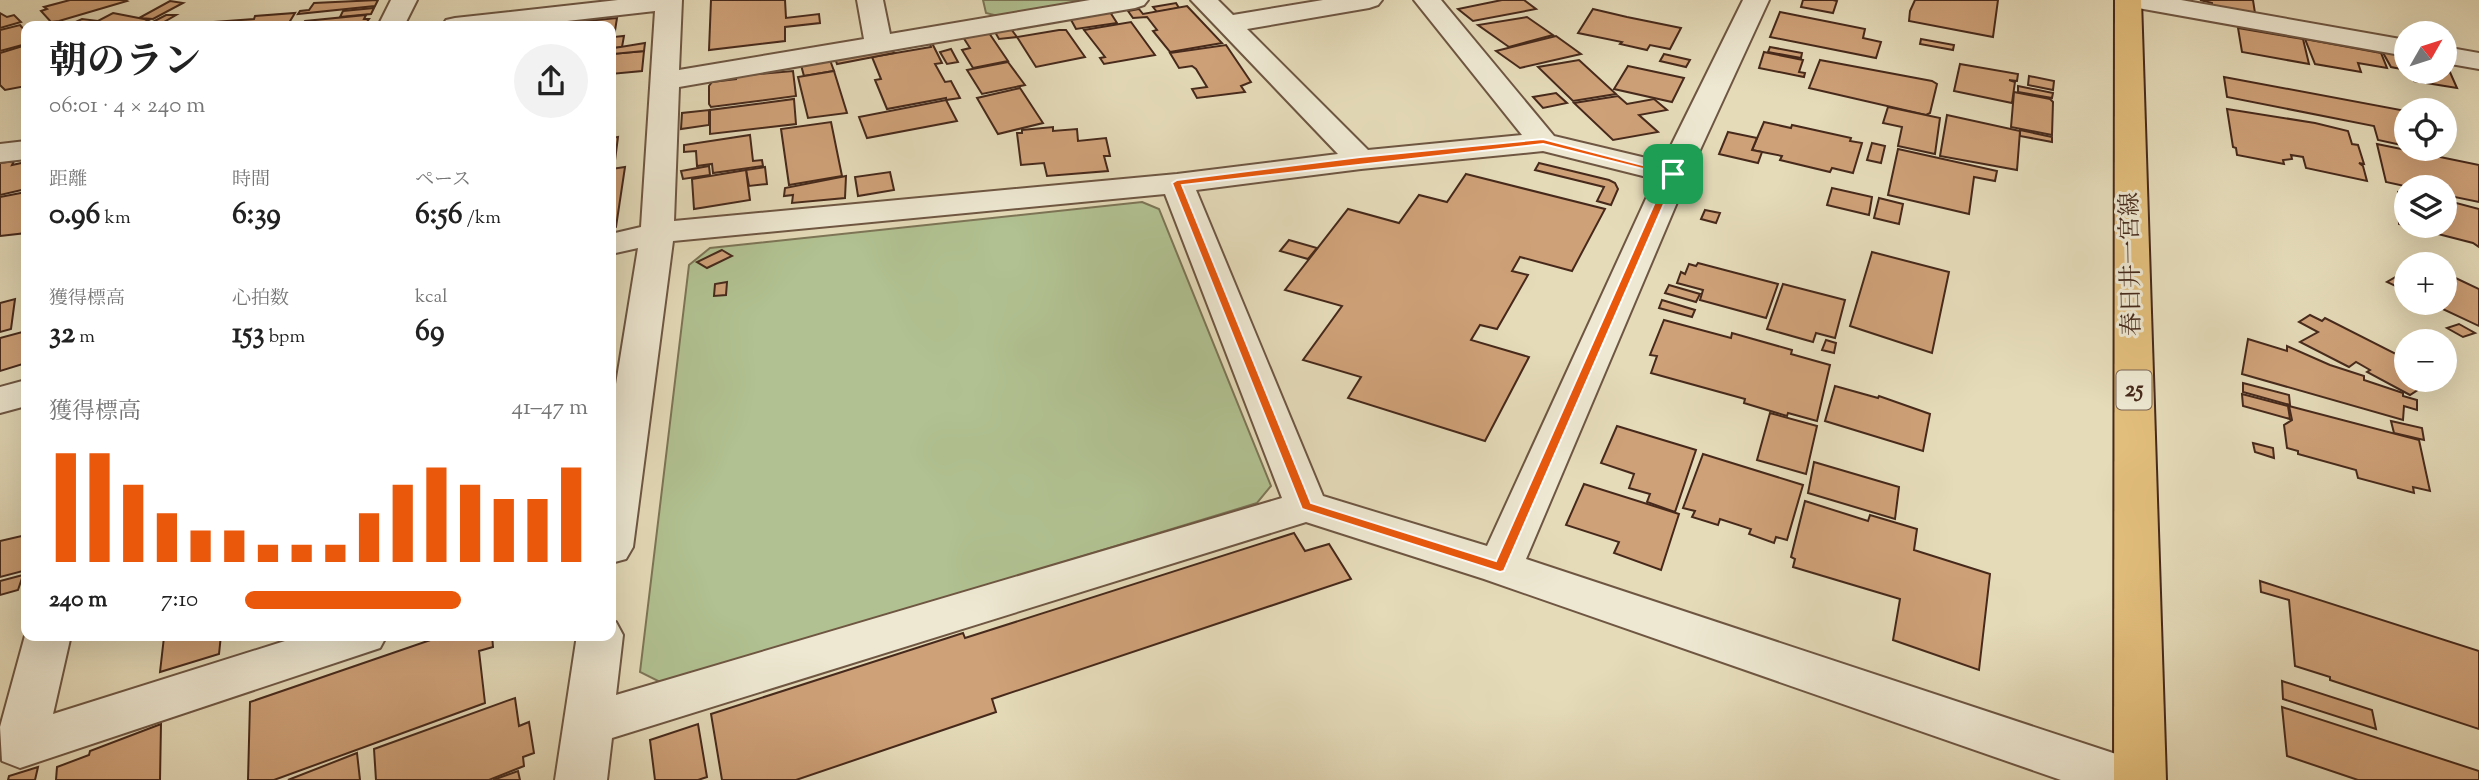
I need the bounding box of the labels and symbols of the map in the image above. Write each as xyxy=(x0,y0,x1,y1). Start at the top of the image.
north arrow xyxy=(2394,21,2457,84)
pin xyxy=(1643,144,1703,204)
street label: 春日井一宮線 xyxy=(2114,192,2150,336)
road number: 25 xyxy=(2116,370,2152,410)

